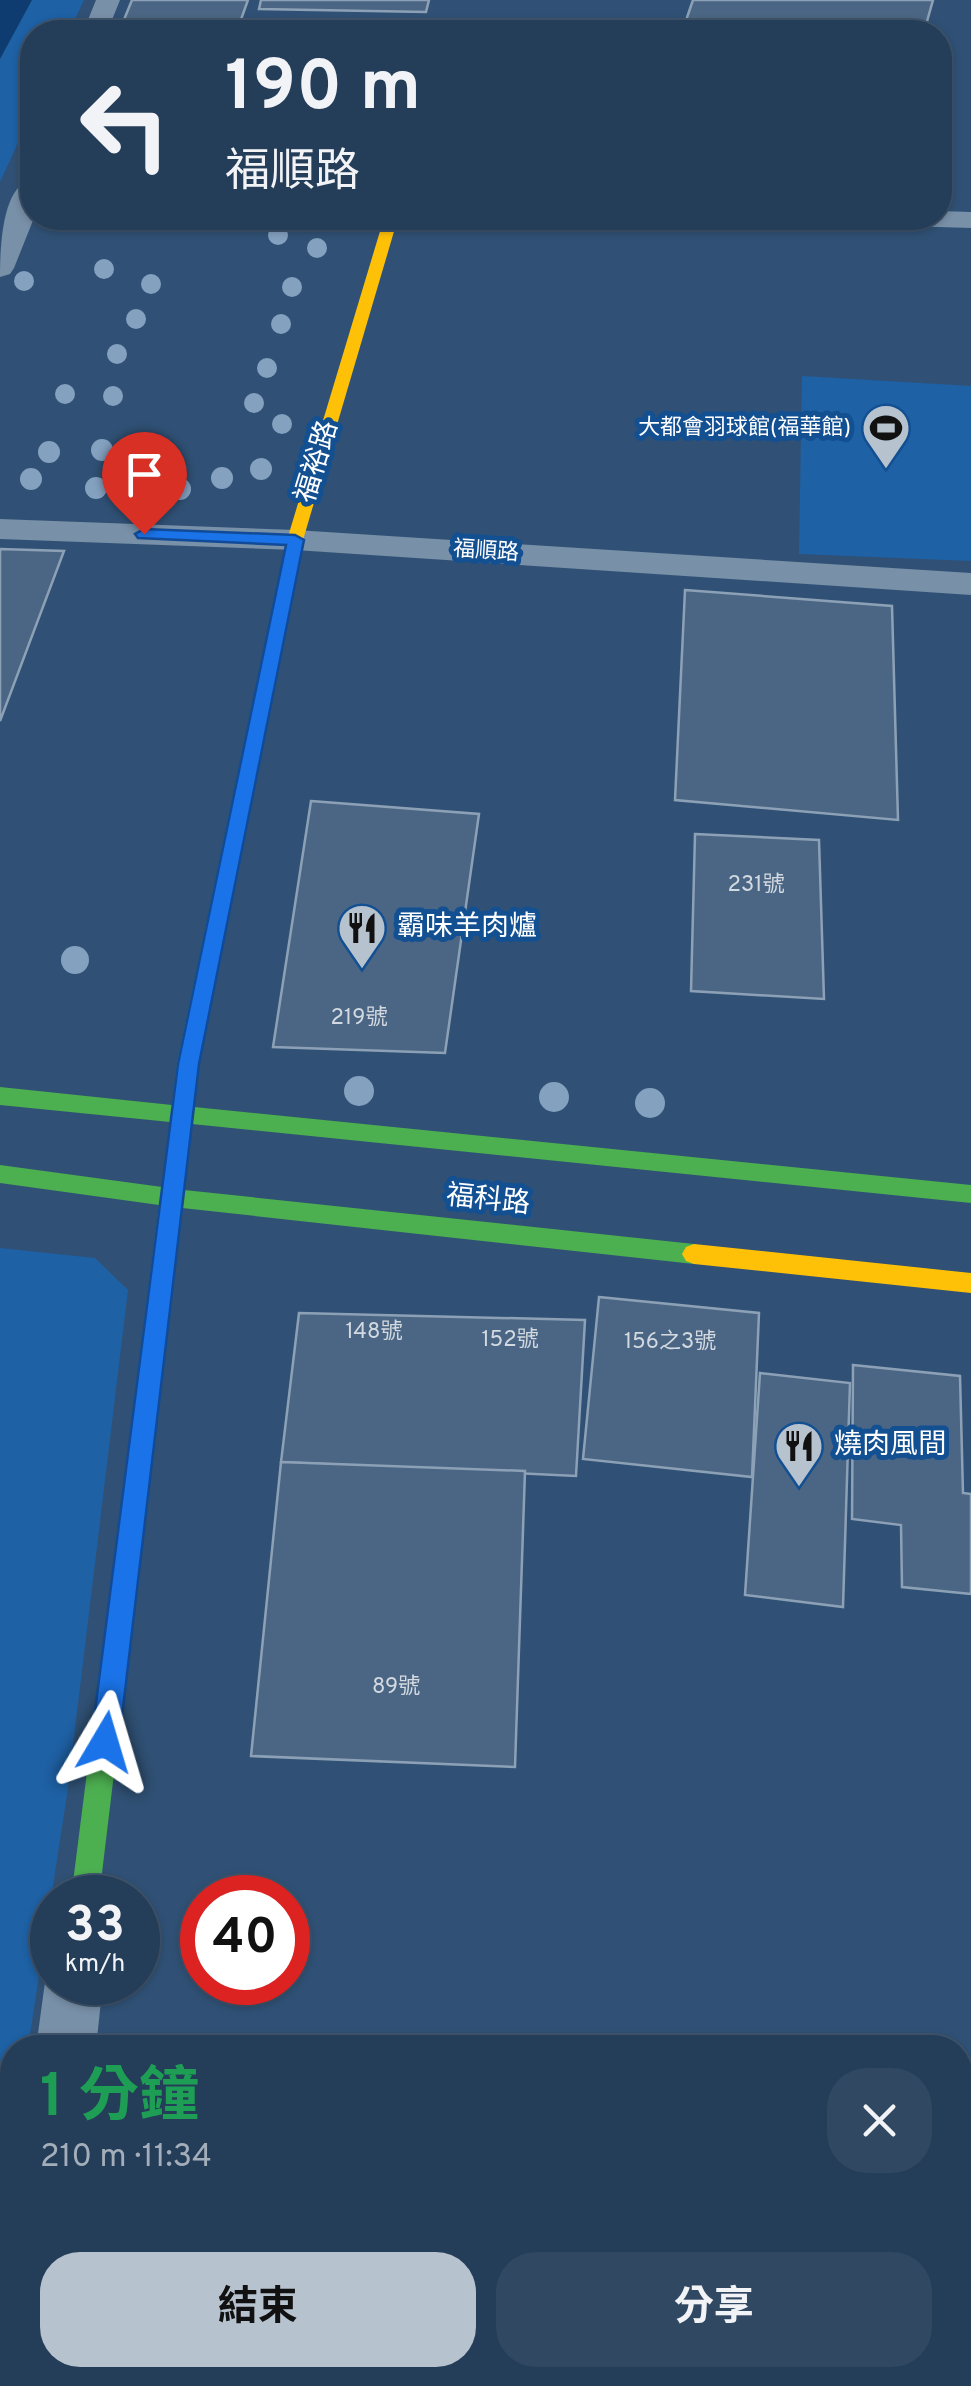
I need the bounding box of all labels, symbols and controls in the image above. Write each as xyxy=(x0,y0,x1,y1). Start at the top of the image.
text: 190 m xyxy=(225,46,421,135)
icon: left xyxy=(60,60,190,190)
text: 福順路 xyxy=(225,145,360,202)
sports icon: 大都會羽球館(福華館) xyxy=(860,402,912,470)
place label: 大都會羽球館(福華館) xyxy=(638,415,851,442)
street label: 福裕路 xyxy=(289,417,347,507)
pin xyxy=(102,432,187,535)
icon: arrive xyxy=(117,447,172,502)
street label: 福順路 xyxy=(452,536,520,568)
house number: 231號 xyxy=(728,872,784,899)
restaurant icon: 霸味羊肉爐 xyxy=(336,902,388,970)
place label: 霸味羊肉爐 xyxy=(397,910,537,946)
house number: 219號 xyxy=(331,1005,387,1032)
street label: 福科路 xyxy=(444,1179,532,1223)
house number: 148號 xyxy=(346,1319,402,1346)
house number: 152號 xyxy=(481,1327,539,1354)
house number: 156之3號 xyxy=(624,1329,716,1356)
restaurant icon: 燒肉風間 xyxy=(773,1420,825,1488)
place label: 燒肉風間 xyxy=(834,1428,946,1464)
house number: 89號 xyxy=(372,1674,420,1701)
position arrow xyxy=(53,1690,157,1794)
speed limit sign: 40 xyxy=(180,1875,310,2005)
text: 33 xyxy=(65,1896,125,1959)
text: km/h xyxy=(65,1949,125,1981)
text: 1 分鐘 xyxy=(40,2062,199,2138)
button: close xyxy=(827,2068,932,2173)
text: 210 m · 11:34 xyxy=(40,2138,212,2178)
button: 結束 xyxy=(40,2252,476,2367)
button: 分享 xyxy=(496,2252,932,2367)

